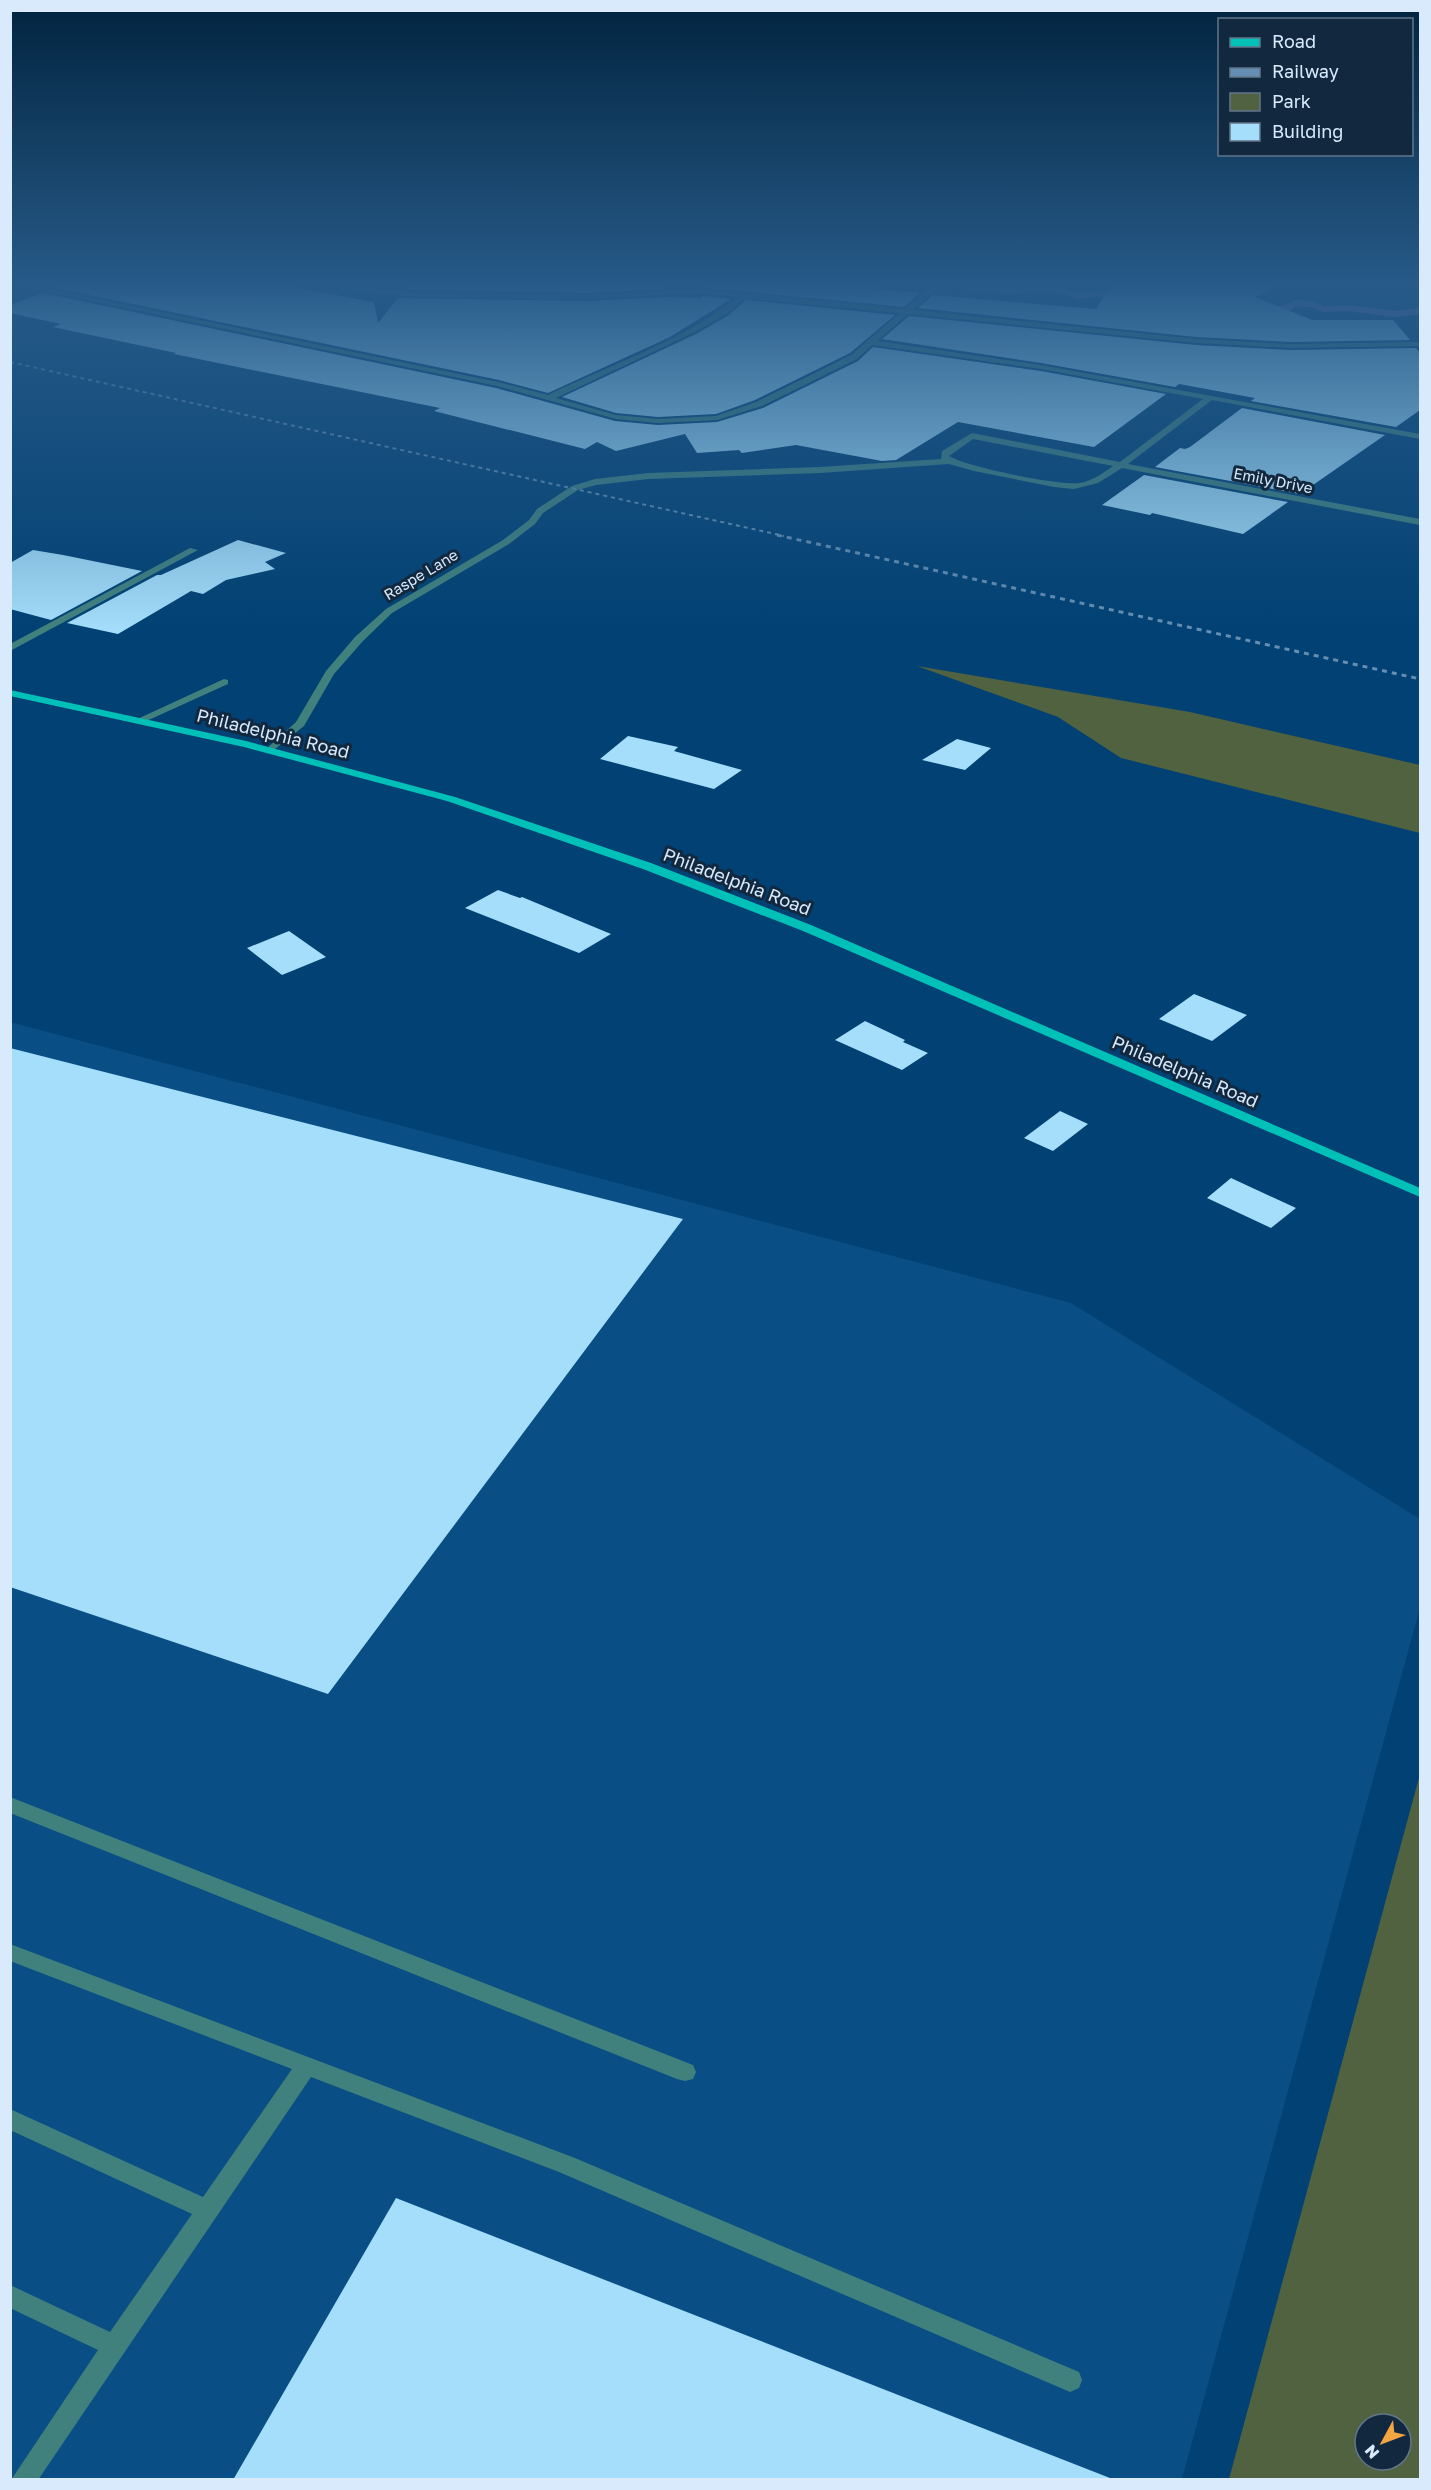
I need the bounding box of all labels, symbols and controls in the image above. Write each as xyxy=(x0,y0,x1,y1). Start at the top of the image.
legend xyxy=(1218,18,1413,156)
text: Road xyxy=(1272,30,1316,52)
text: Railway xyxy=(1272,60,1339,82)
text: Park xyxy=(1272,90,1311,112)
text: Building xyxy=(1272,120,1343,142)
street label: Emily Drive xyxy=(1232,464,1315,497)
street label: Raspe Lane xyxy=(380,545,461,603)
street label: Philadelphia Road xyxy=(195,703,352,763)
street label: Philadelphia Road xyxy=(660,843,814,919)
street label: Philadelphia Road xyxy=(1109,1030,1262,1112)
north arrow xyxy=(1353,2412,1413,2472)
text: N xyxy=(1360,2441,1383,2463)

